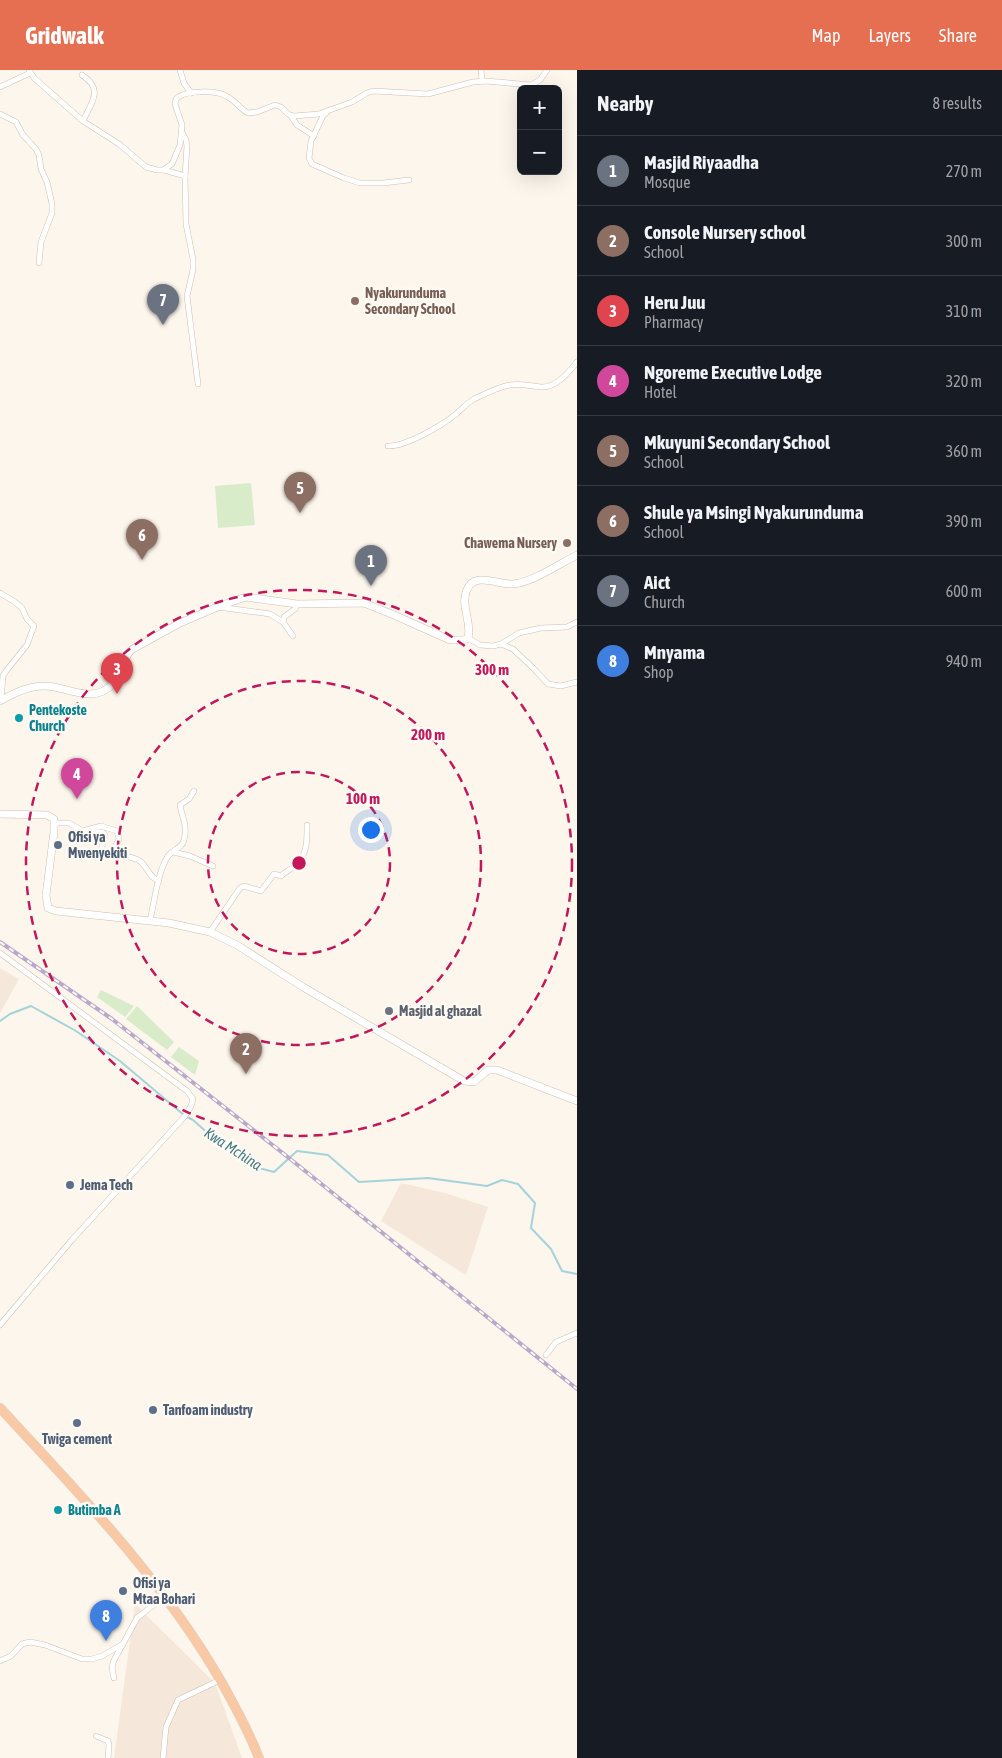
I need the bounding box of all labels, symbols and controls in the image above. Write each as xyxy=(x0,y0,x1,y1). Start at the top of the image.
text: Gridwalk xyxy=(25,22,104,49)
text: Map xyxy=(811,25,840,46)
text: Layers xyxy=(868,25,911,46)
text: Share xyxy=(939,25,977,46)
map controls xyxy=(517,85,562,175)
button: + xyxy=(517,85,562,130)
text: Nearby xyxy=(597,91,653,115)
text: 8 results xyxy=(932,94,982,112)
button: − xyxy=(517,130,562,175)
text: Masjid Riyaadha xyxy=(644,151,759,173)
text: 1 xyxy=(609,162,617,180)
text: 270 m xyxy=(946,162,982,180)
text: Mosque xyxy=(644,173,690,191)
text: Console Nursery school xyxy=(644,221,806,243)
text: 2 xyxy=(609,232,617,250)
text: 300 m xyxy=(946,232,982,250)
text: School xyxy=(644,243,684,261)
pin: 7 xyxy=(147,284,179,325)
place label: Nyakurunduma Secondary School xyxy=(365,285,456,317)
text: Heru Juu xyxy=(644,291,705,313)
marker: Nyakurunduma Secondary School xyxy=(349,295,361,307)
text: 3 xyxy=(609,302,617,320)
text: 310 m xyxy=(946,302,982,320)
text: Pharmacy xyxy=(644,313,703,331)
text: Ngoreme Executive Lodge xyxy=(644,361,822,383)
text: 4 xyxy=(609,372,617,390)
text: 320 m xyxy=(946,372,982,390)
text: Hotel xyxy=(644,383,677,401)
text: Mkuyuni Secondary School xyxy=(644,431,830,453)
text: 5 xyxy=(609,442,617,460)
text: 360 m xyxy=(946,442,982,460)
text: School xyxy=(644,453,684,471)
pin: 5 xyxy=(284,472,316,513)
text: Shule ya Msingi Nyakurunduma xyxy=(644,501,864,523)
text: 6 xyxy=(609,512,617,530)
text: 390 m xyxy=(946,512,982,530)
pin: 6 xyxy=(126,519,158,560)
text: School xyxy=(644,523,684,541)
place label: Chawema Nursery xyxy=(464,535,557,551)
marker: Chawema Nursery xyxy=(561,537,573,549)
pin: 1 xyxy=(355,545,387,586)
text: Aict xyxy=(644,571,670,593)
text: 7 xyxy=(609,582,617,600)
text: 600 m xyxy=(946,582,982,600)
text: Church xyxy=(644,593,685,611)
text: Mnyama xyxy=(644,641,705,663)
text: 8 xyxy=(609,652,617,670)
text: 940 m xyxy=(946,652,982,670)
pin: 3 xyxy=(101,653,133,694)
text: 300 m xyxy=(475,661,509,678)
text: Shop xyxy=(644,663,674,681)
place label: Pentekoste Church xyxy=(29,702,87,734)
marker: Pentekoste Church xyxy=(13,712,25,724)
text: 200 m xyxy=(411,726,445,743)
pin: 4 xyxy=(61,758,93,799)
text: 100 m xyxy=(346,790,380,807)
your location xyxy=(358,817,384,843)
place label: Ofisi ya Mwenyekiti xyxy=(68,829,127,861)
marker: Ofisi ya Mwenyekiti xyxy=(52,839,64,851)
centre of rings xyxy=(290,854,308,872)
place label: Masjid al ghazal xyxy=(399,1003,482,1019)
marker: Masjid al ghazal xyxy=(383,1005,395,1017)
pin: 2 xyxy=(230,1033,262,1074)
water label: Kwa Mchina xyxy=(201,1124,265,1174)
place label: Jema Tech xyxy=(79,1177,133,1193)
marker: Jema Tech xyxy=(64,1179,76,1191)
place label: Tanfoam industry xyxy=(163,1402,253,1418)
marker: Tanfoam industry xyxy=(147,1404,159,1416)
marker: Twiga cement xyxy=(71,1417,83,1429)
place label: Twiga cement xyxy=(42,1431,112,1447)
place label: Butimba A xyxy=(68,1502,121,1518)
marker: Butimba A xyxy=(52,1504,64,1516)
place label: Ofisi ya Mtaa Bohari xyxy=(133,1575,195,1607)
marker: Ofisi ya Mtaa Bohari xyxy=(117,1585,129,1597)
pin: 8 xyxy=(90,1600,122,1641)

